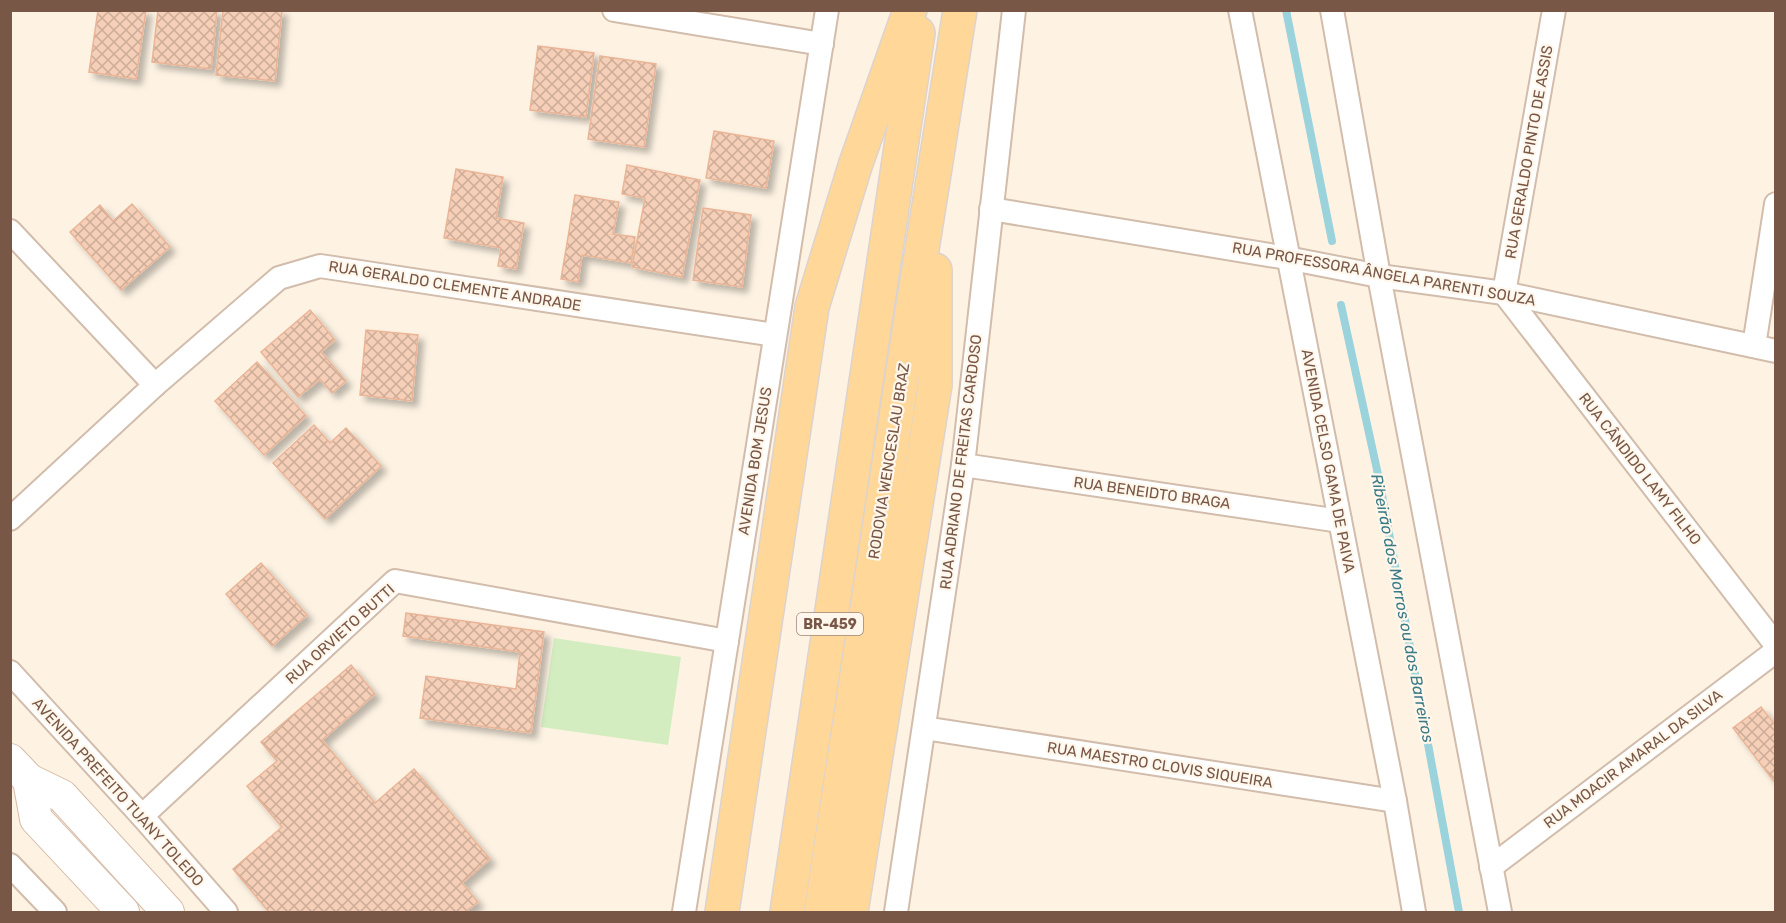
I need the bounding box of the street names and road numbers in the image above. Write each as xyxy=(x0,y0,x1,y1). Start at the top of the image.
street label: RUA GERALDO PINTO DE ASSIS xyxy=(1501,44,1557,260)
street label: RUA PROFESSORA ÂNGELA PARENTI SOUZA xyxy=(1231,238,1537,310)
street label: RUA GERALDO CLEMENTE ANDRADE xyxy=(327,257,583,315)
street label: RUA ADRIANO DE FREITAS CARDOSO xyxy=(936,333,986,591)
street label: AVENIDA CELSO GAMA DE PAIVA xyxy=(1297,348,1359,574)
street label: RODOVIA WENCESLAU BRAZ xyxy=(865,362,913,560)
street label: AVENIDA BOM JESUS xyxy=(734,386,776,536)
street label: RUA CÂNDIDO LAMY FILHO xyxy=(1575,389,1705,549)
street label: RUA BENEIDTO BRAGA xyxy=(1072,473,1232,513)
street label: RUA ORVIETO BUTTI xyxy=(282,580,398,688)
road number: BR-459 xyxy=(797,613,863,635)
street label: RUA MOACIR AMARAL DA SILVA xyxy=(1540,686,1726,832)
street label: AVENIDA PREFEITO TUANY TOLEDO xyxy=(29,694,207,890)
street label: RUA MAESTRO CLOVIS SIQUEIRA xyxy=(1046,738,1274,792)

